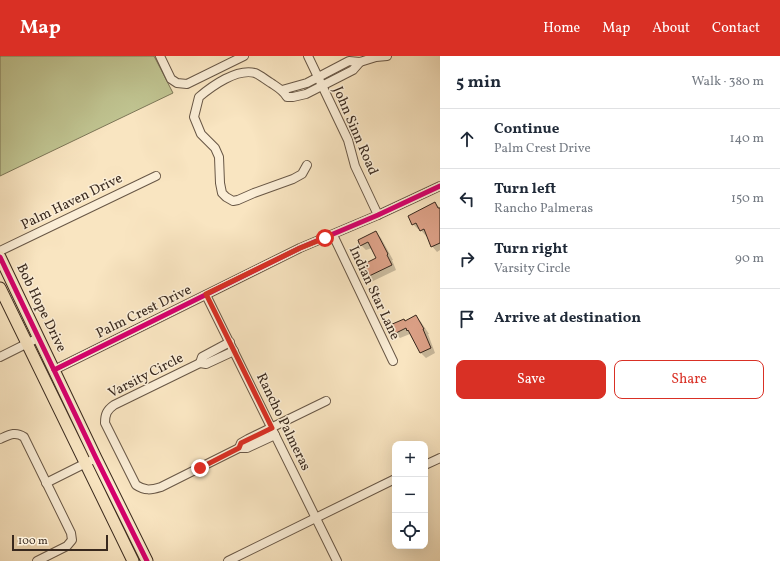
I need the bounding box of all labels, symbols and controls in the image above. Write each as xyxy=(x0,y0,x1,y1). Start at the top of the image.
text: Map xyxy=(20,15,61,41)
text: Home xyxy=(543,19,580,38)
text: Map xyxy=(602,19,630,38)
text: About xyxy=(652,19,690,38)
text: Contact xyxy=(712,19,760,38)
text: 5 min xyxy=(456,71,501,94)
text: Walk · 380 m xyxy=(691,73,764,91)
street label: John Sinn Road xyxy=(328,84,382,178)
text: Continue xyxy=(494,119,559,140)
icon: ahead xyxy=(456,128,478,150)
text: 140 m xyxy=(730,130,764,148)
text: Palm Crest Drive xyxy=(494,140,591,158)
street label: Palm Haven Drive xyxy=(18,169,126,235)
text: Turn left xyxy=(494,179,556,200)
icon: left xyxy=(456,188,478,210)
text: 150 m xyxy=(731,190,764,208)
text: Rancho Palmeras xyxy=(494,200,593,218)
route start xyxy=(316,229,334,247)
text: Turn right xyxy=(494,239,568,260)
street label: Indian Star Lane xyxy=(344,243,404,343)
icon: right xyxy=(456,248,478,270)
text: 90 m xyxy=(735,250,764,268)
text: Varsity Circle xyxy=(494,260,570,278)
street label: Bob Hope Drive xyxy=(11,261,71,356)
street label: Palm Crest Drive xyxy=(93,281,195,343)
icon: arrive xyxy=(456,308,478,330)
text: Arrive at destination xyxy=(494,308,641,329)
street label: Varsity Circle xyxy=(105,349,187,403)
button: Save xyxy=(456,360,606,399)
button: Share xyxy=(614,360,764,399)
street label: Rancho Palmeras xyxy=(251,370,315,474)
map controls xyxy=(392,441,428,549)
button: + xyxy=(392,441,428,477)
route end xyxy=(191,459,209,477)
button: − xyxy=(392,477,428,513)
button: locate xyxy=(392,513,428,549)
scale bar xyxy=(12,533,108,552)
text: 100 m xyxy=(18,534,48,549)

